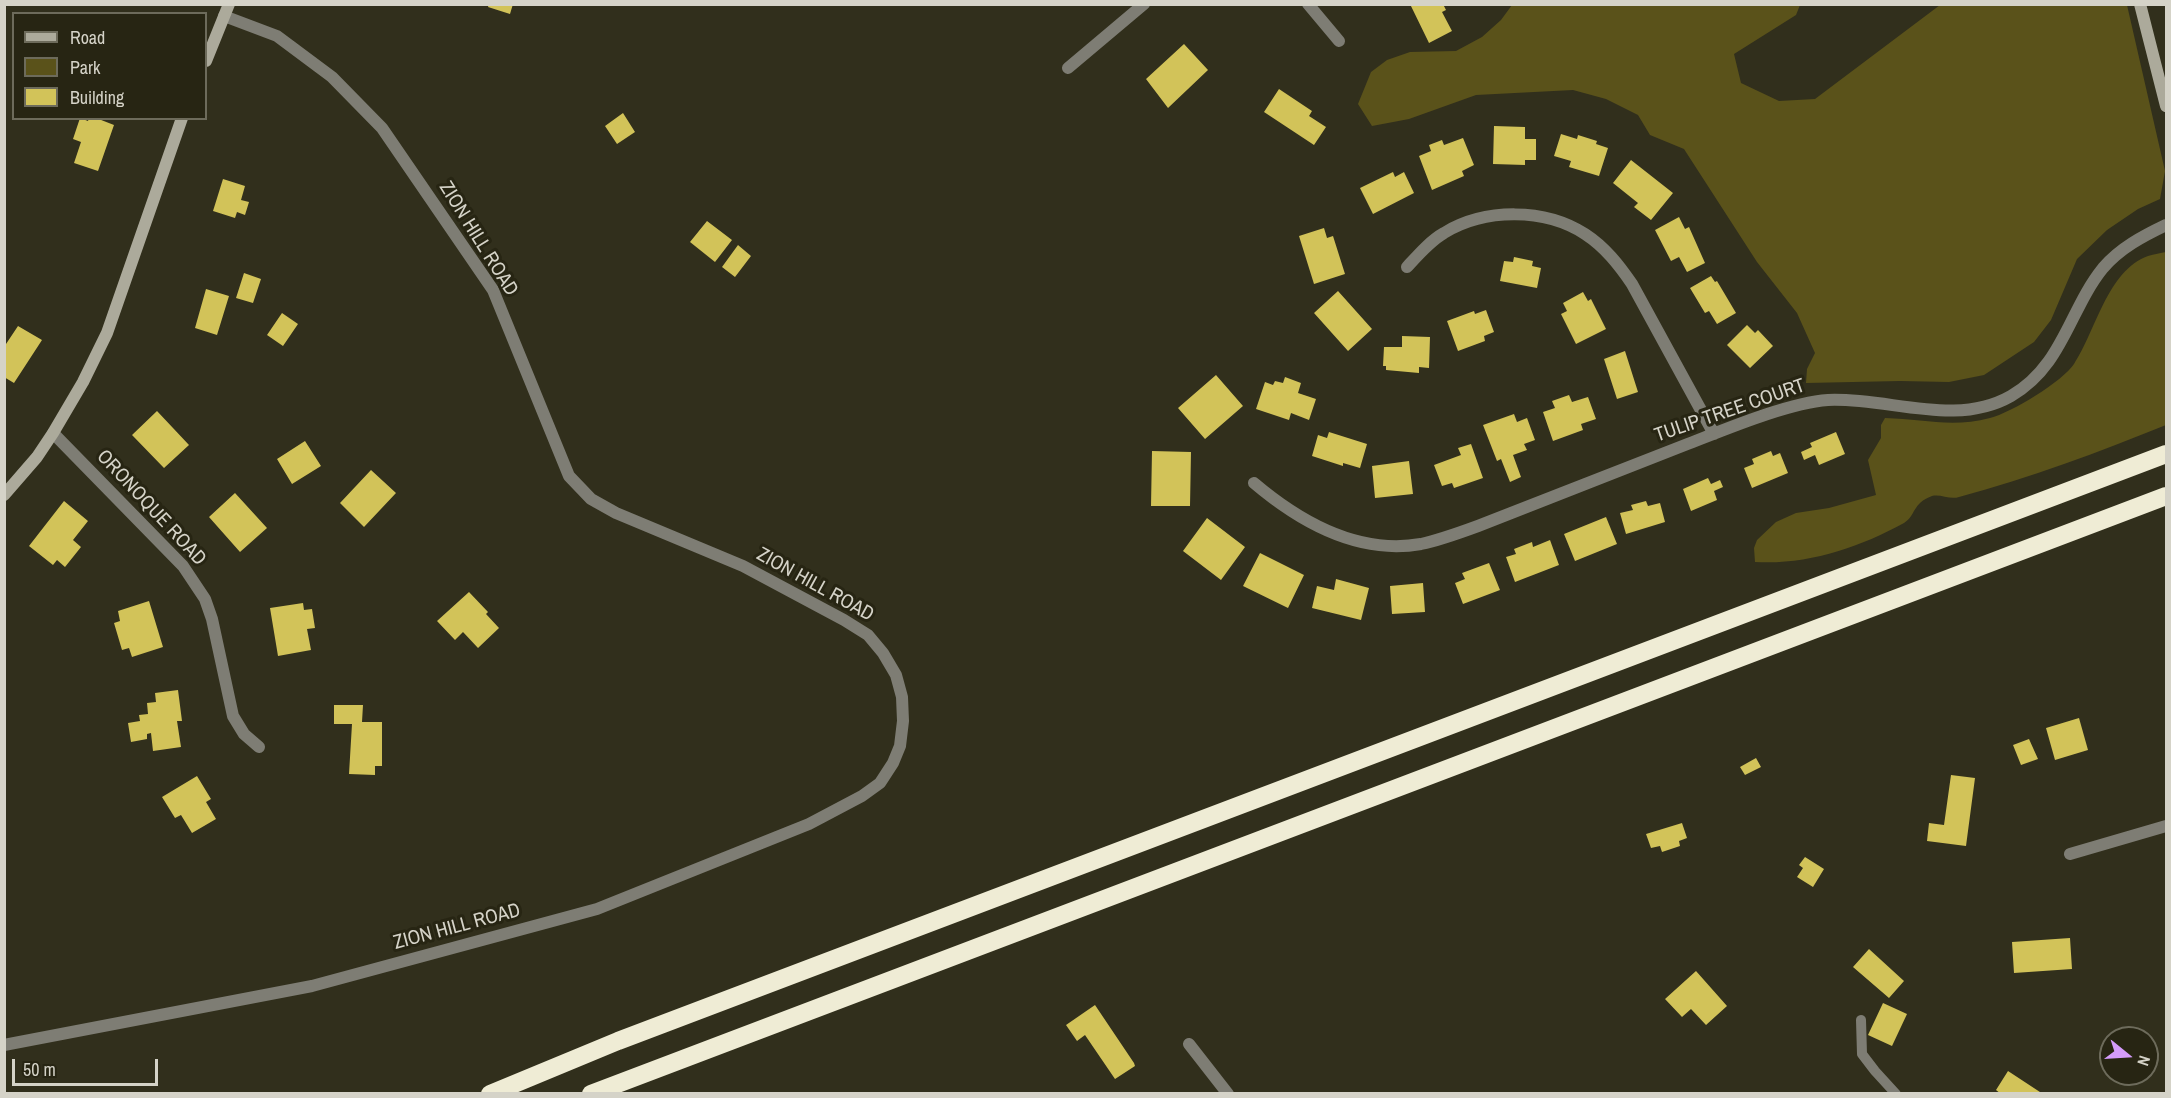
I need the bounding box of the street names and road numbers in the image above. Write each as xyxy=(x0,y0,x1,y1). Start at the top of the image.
street label: ZION HILL ROAD xyxy=(433,177,523,301)
street label: TULIP TREE COURT xyxy=(1652,374,1808,448)
street label: ORONOQUE ROAD xyxy=(91,445,211,571)
street label: ZION HILL ROAD xyxy=(752,543,878,627)
street label: ZION HILL ROAD xyxy=(391,899,523,955)

